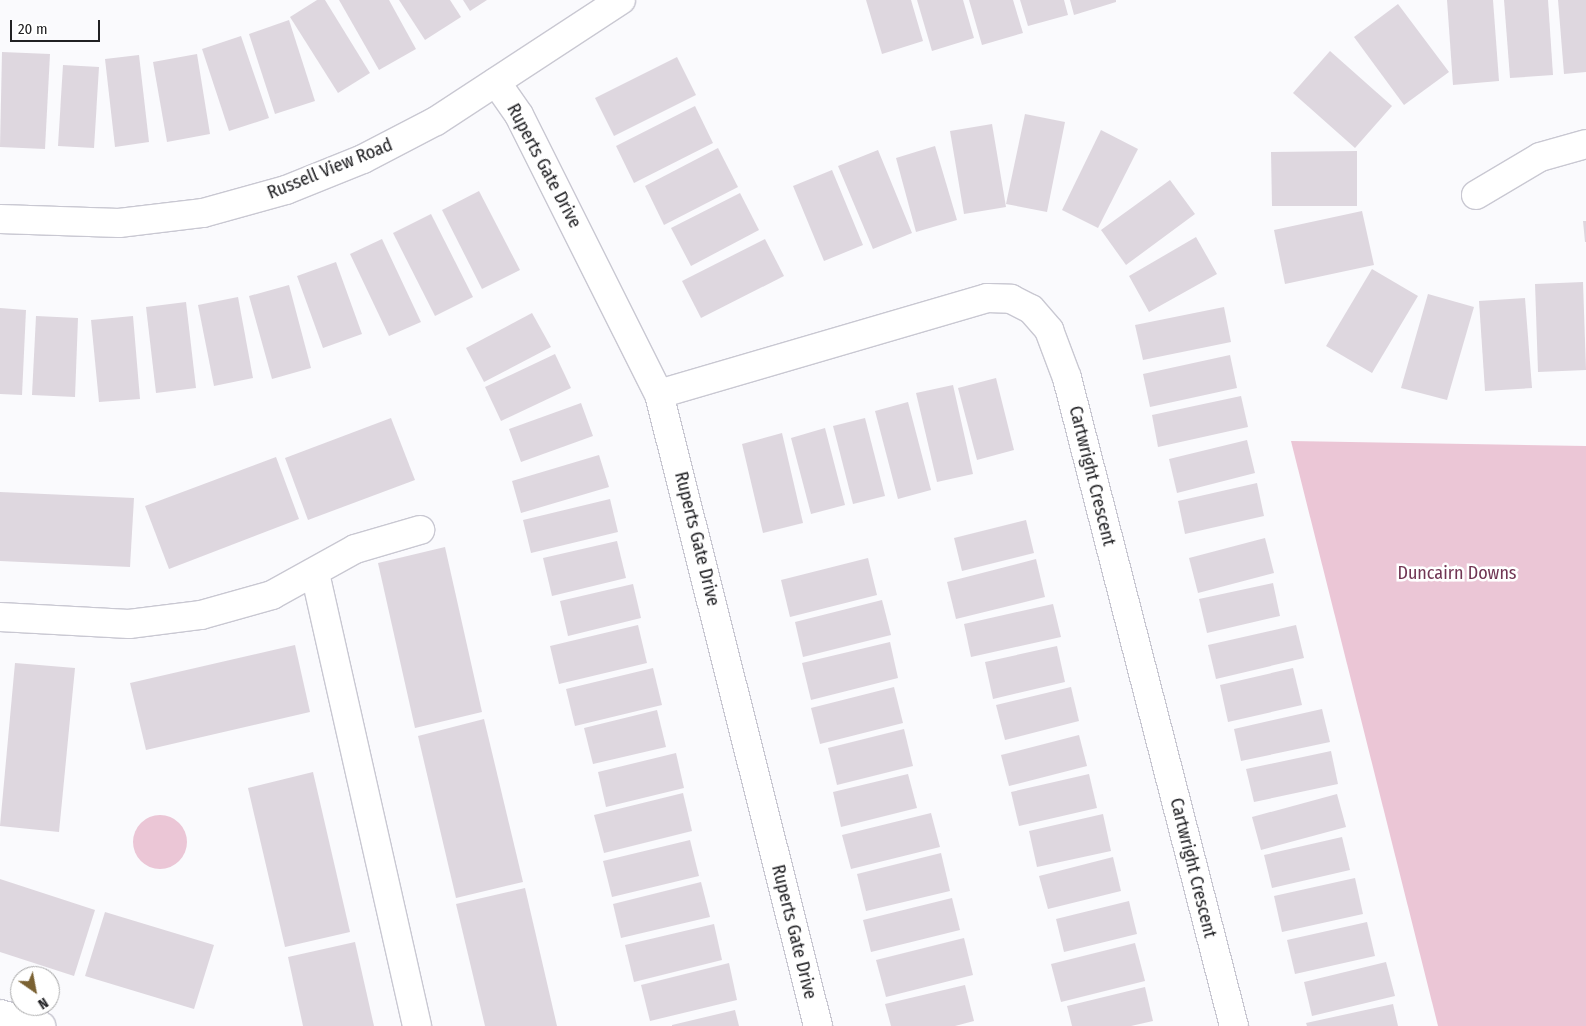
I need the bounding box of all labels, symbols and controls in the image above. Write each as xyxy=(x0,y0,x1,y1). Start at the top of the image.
scale bar xyxy=(12,10,102,42)
text: 20 m xyxy=(18,20,48,38)
street label: Ruperts Gate Drive xyxy=(502,100,586,232)
street label: Russell View Road xyxy=(264,134,396,204)
street label: Cartwright Crescent xyxy=(1064,404,1120,548)
street label: Ruperts Gate Drive xyxy=(670,470,724,608)
park label: Duncairn Downs xyxy=(1397,562,1517,584)
street label: Cartwright Crescent xyxy=(1165,796,1221,940)
street label: Ruperts Gate Drive xyxy=(767,863,821,1001)
north arrow xyxy=(10,966,60,1016)
text: N xyxy=(35,994,51,1013)

